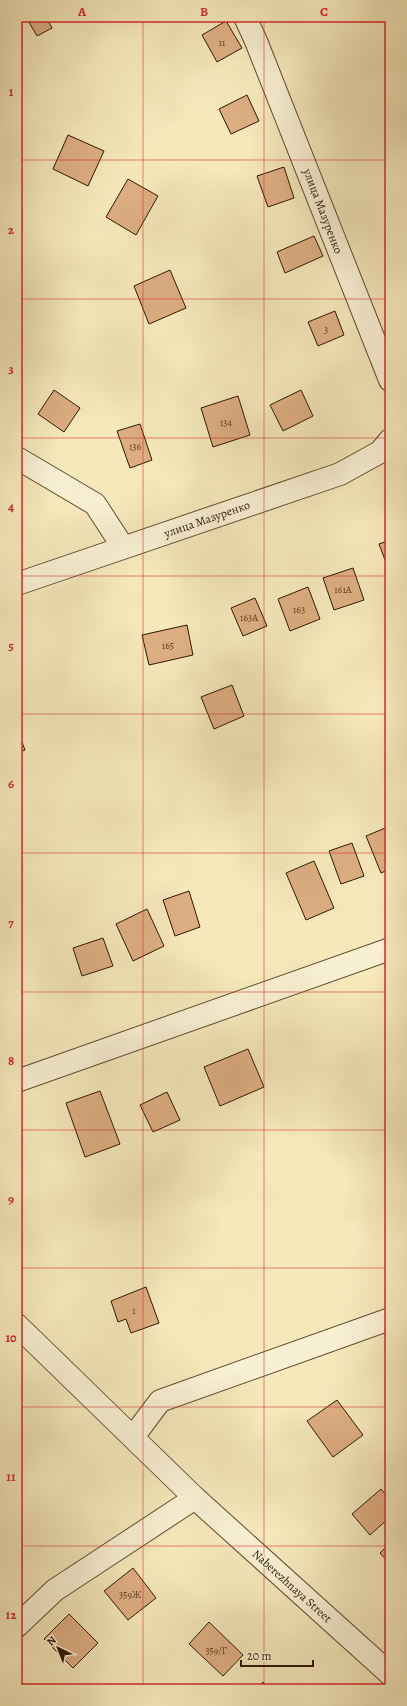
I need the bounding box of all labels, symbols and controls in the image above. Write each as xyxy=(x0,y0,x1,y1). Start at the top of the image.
text: A xyxy=(77,3,87,20)
text: B xyxy=(200,3,208,20)
text: C xyxy=(320,3,328,20)
house number: 11 xyxy=(219,36,226,49)
text: 1 xyxy=(9,83,14,100)
street label: улица Мазуренко xyxy=(299,165,347,256)
text: 2 xyxy=(8,221,15,238)
house number: 3 xyxy=(324,323,328,336)
text: 3 xyxy=(8,360,14,377)
house number: 134 xyxy=(220,416,233,429)
house number: 136 xyxy=(129,440,141,453)
street label: улица Мазуренко xyxy=(161,497,252,542)
text: 4 xyxy=(8,498,14,515)
house number: 161А xyxy=(334,583,352,596)
house number: 163 xyxy=(293,603,305,616)
house number: 163А xyxy=(240,611,258,624)
text: 5 xyxy=(8,637,14,654)
house number: 165 xyxy=(162,639,174,652)
text: 6 xyxy=(8,775,14,792)
text: 7 xyxy=(8,914,14,931)
text: 8 xyxy=(8,1052,14,1069)
text: 9 xyxy=(8,1191,14,1208)
house number: 1 xyxy=(132,1304,136,1317)
text: 10 xyxy=(5,1329,17,1346)
text: 11 xyxy=(6,1468,16,1485)
street label: Naberezhnaya Street xyxy=(249,1546,335,1626)
house number: 359Ж xyxy=(119,1588,142,1601)
text: 12 xyxy=(6,1606,17,1623)
north arrow xyxy=(38,1628,78,1668)
text: N xyxy=(43,1633,60,1649)
scale bar xyxy=(241,1642,313,1668)
house number: 359/Г xyxy=(205,1644,227,1657)
text: 20 m xyxy=(247,1648,271,1664)

